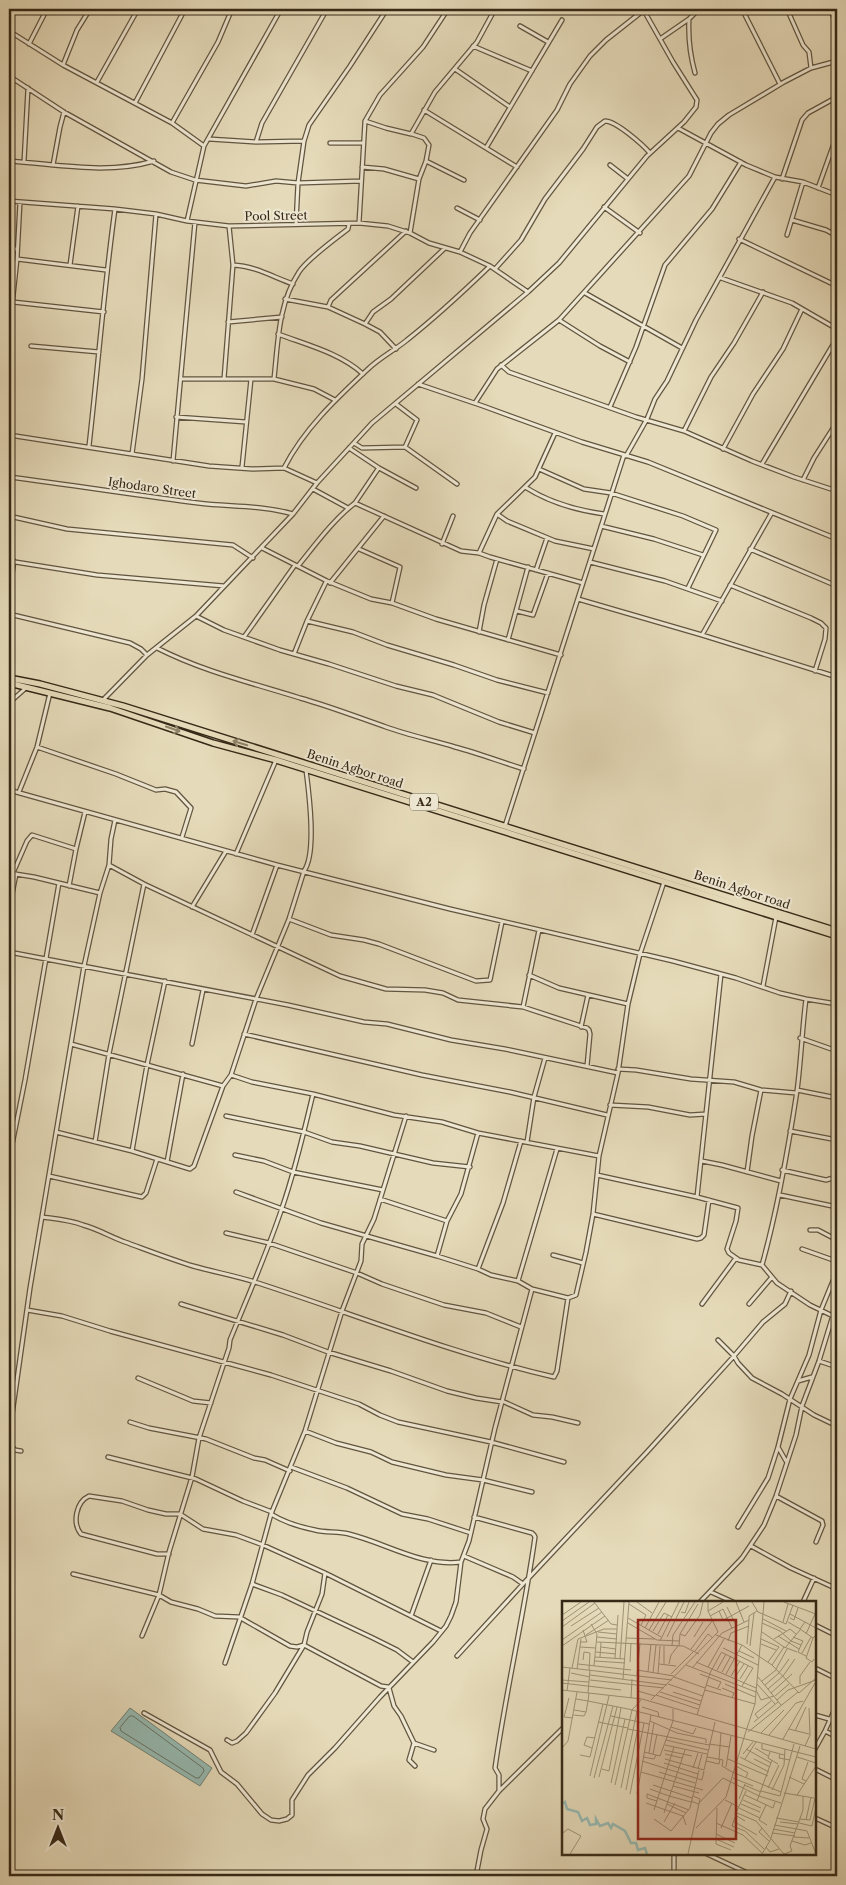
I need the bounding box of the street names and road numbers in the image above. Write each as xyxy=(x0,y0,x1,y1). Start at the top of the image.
street label: Pool Street xyxy=(244,207,308,224)
street label: Ighodaro Street xyxy=(107,474,198,501)
street label: Benin Agbor road xyxy=(305,746,406,791)
road number: A2 xyxy=(410,794,438,810)
street label: Benin Agbor road xyxy=(692,867,793,912)

